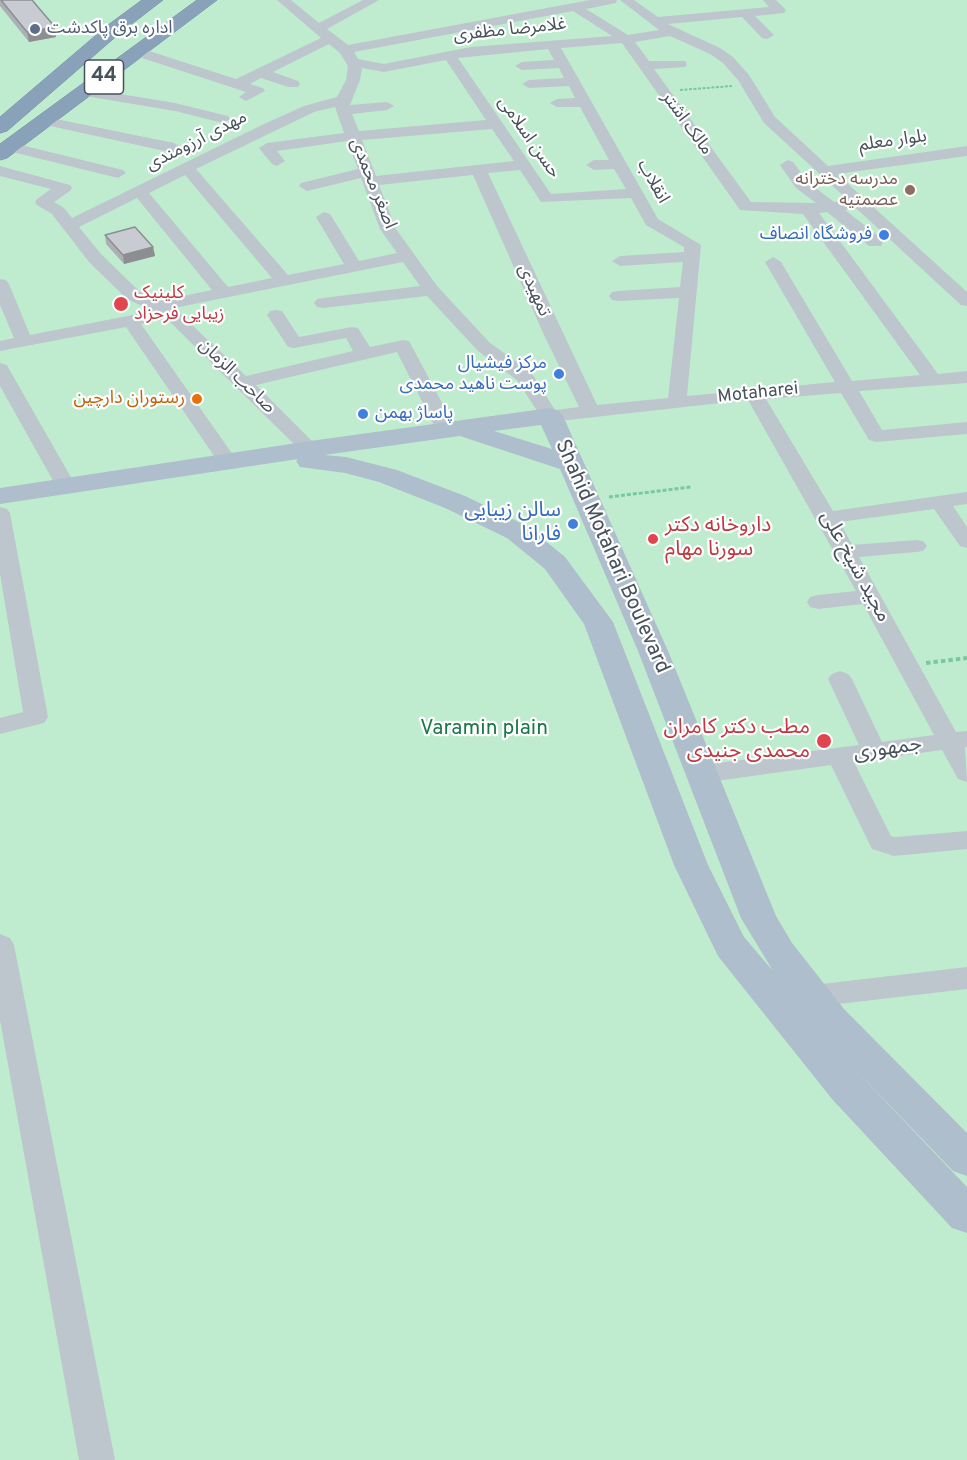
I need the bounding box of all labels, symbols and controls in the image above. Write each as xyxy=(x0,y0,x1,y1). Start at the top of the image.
street label: غلامرضا مظفری xyxy=(452,14,568,48)
place label: اداره برق پاکدشت xyxy=(47,18,173,40)
marker: اداره برق پاکدشت xyxy=(28,22,42,36)
road number: 44 xyxy=(84,60,124,94)
street label: مالک اشتر xyxy=(656,88,716,160)
street label: حسن اسلامی xyxy=(492,93,564,183)
street label: مهدی آرزومندی xyxy=(143,107,251,177)
street label: بلوار معلم xyxy=(858,127,928,157)
street label: اصغر محمدی xyxy=(344,136,400,232)
street label: انقلاب xyxy=(631,156,673,208)
place label: مدرسه دخترانه عصمتیه xyxy=(795,169,898,212)
marker: مدرسه دخترانه عصمتیه xyxy=(903,183,917,197)
place label: فروشگاه انصاف xyxy=(760,224,872,246)
marker: فروشگاه انصاف xyxy=(877,228,891,242)
street label: تمهیدی xyxy=(512,262,554,320)
place label: کلینیک زیبایی فرحزاد xyxy=(134,283,224,326)
marker: کلینیک زیبایی فرحزاد xyxy=(112,295,130,313)
street label: صاحب الزمان xyxy=(193,335,279,419)
place label: مرکز فیشیال پوست ناهید محمدی xyxy=(400,353,547,395)
marker: مرکز فیشیال پوست ناهید محمدی xyxy=(552,367,566,381)
street label: Motaharei xyxy=(716,379,800,409)
place label: رستوران دارچین xyxy=(73,388,185,410)
marker: رستوران دارچین xyxy=(190,392,204,406)
place label: پاساژ بهمن xyxy=(375,403,453,425)
marker: پاساژ بهمن xyxy=(356,407,370,421)
street label: Shahid Motahari Boulevard xyxy=(548,436,674,678)
place label: سالن زیبایی فارانا xyxy=(464,499,561,549)
street label: مجید شیخ علی xyxy=(813,507,895,627)
place label: داروخانه دکتر سورنا مهام xyxy=(665,514,771,564)
marker: سالن زیبایی فارانا xyxy=(566,517,580,531)
marker: داروخانه دکتر سورنا مهام xyxy=(646,532,660,546)
place label: مطب دکتر کامران محمدی جنیدی xyxy=(663,716,810,766)
park label: Varamin plain xyxy=(420,717,548,743)
marker: مطب دکتر کامران محمدی جنیدی xyxy=(815,732,833,750)
street label: جمهوری xyxy=(852,733,924,767)

